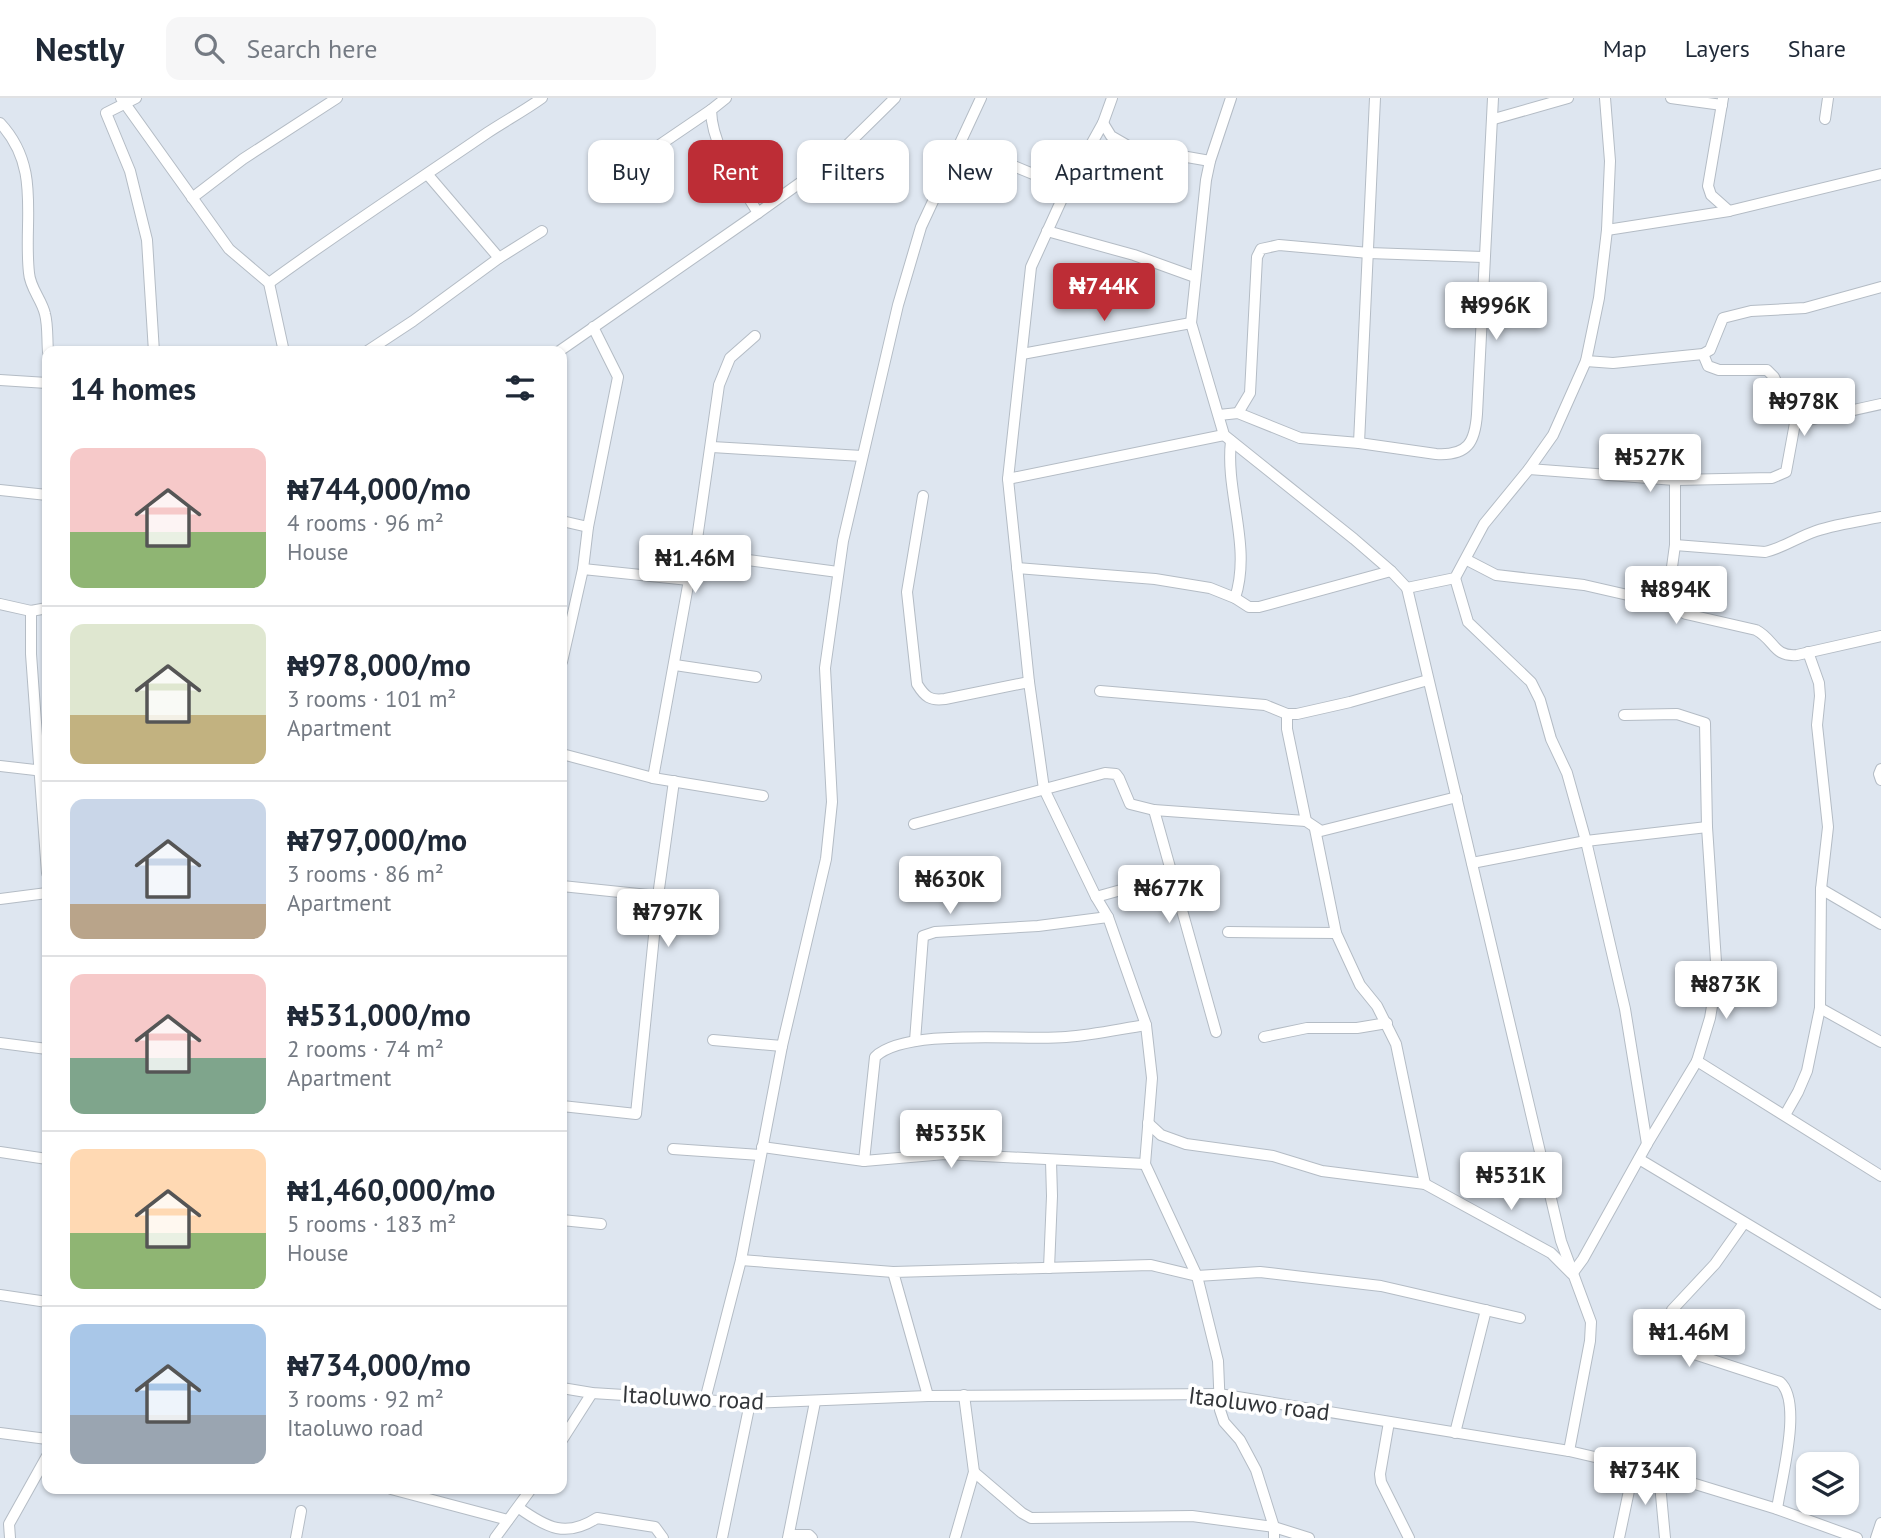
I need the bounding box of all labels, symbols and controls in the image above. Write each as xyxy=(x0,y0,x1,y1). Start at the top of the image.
search box xyxy=(166,17,656,80)
text: Nestly xyxy=(35,27,124,70)
icon: search xyxy=(190,29,228,67)
text: Search here xyxy=(246,32,378,65)
text: Map xyxy=(1603,33,1647,64)
text: Layers xyxy=(1685,33,1750,64)
text: Share xyxy=(1788,33,1846,64)
chip: Buy xyxy=(588,140,674,203)
chip: Rent xyxy=(688,140,783,203)
chip: Filters xyxy=(797,140,909,203)
chip: New xyxy=(923,140,1017,203)
chip: Apartment xyxy=(1031,140,1188,203)
pin: ₦744K xyxy=(1055,264,1153,323)
text: ₦744K xyxy=(1069,271,1139,300)
pin: ₦996K xyxy=(1447,282,1545,342)
text: ₦996K xyxy=(1461,290,1531,319)
text: 14 homes xyxy=(70,369,196,408)
icon: filters xyxy=(501,369,539,407)
pin: ₦978K xyxy=(1755,378,1853,438)
text: ₦978K xyxy=(1769,386,1839,415)
pin: ₦527K xyxy=(1601,434,1699,494)
text: ₦527K xyxy=(1615,442,1685,471)
text: ₦744,000/mo xyxy=(287,469,471,508)
icon: home xyxy=(126,476,210,560)
text: 4 rooms · 96 m² xyxy=(287,508,444,537)
pin: ₦1.46M xyxy=(638,536,752,595)
text: House xyxy=(287,537,349,566)
text: ₦1.46M xyxy=(655,543,735,572)
pin: ₦894K xyxy=(1627,566,1725,626)
text: ₦894K xyxy=(1641,574,1711,603)
text: ₦978,000/mo xyxy=(287,645,471,684)
icon: home xyxy=(126,652,210,736)
text: 3 rooms · 101 m² xyxy=(287,684,456,713)
text: Apartment xyxy=(287,713,391,742)
text: ₦797,000/mo xyxy=(287,820,467,859)
icon: home xyxy=(126,827,210,911)
pin: ₦630K xyxy=(901,856,999,916)
text: 3 rooms · 86 m² xyxy=(287,859,444,888)
text: ₦630K xyxy=(915,864,985,893)
pin: ₦677K xyxy=(1120,866,1218,925)
text: ₦677K xyxy=(1134,873,1204,902)
text: Apartment xyxy=(287,888,391,917)
pin: ₦797K xyxy=(619,890,717,949)
text: ₦797K xyxy=(633,897,703,926)
pin: ₦873K xyxy=(1677,962,1775,1021)
text: ₦873K xyxy=(1691,969,1761,998)
text: ₦531,000/mo xyxy=(287,995,471,1034)
icon: home xyxy=(126,1002,210,1086)
text: 2 rooms · 74 m² xyxy=(287,1034,444,1063)
text: Apartment xyxy=(287,1063,391,1092)
pin: ₦535K xyxy=(902,1110,1000,1170)
text: ₦535K xyxy=(916,1118,986,1147)
pin: ₦531K xyxy=(1462,1152,1560,1212)
text: ₦531K xyxy=(1476,1160,1546,1189)
text: ₦1,460,000/mo xyxy=(287,1170,495,1209)
icon: home xyxy=(126,1177,210,1261)
text: 5 rooms · 183 m² xyxy=(287,1209,456,1238)
text: House xyxy=(287,1238,349,1267)
pin: ₦1.46M xyxy=(1632,1310,1746,1369)
text: ₦1.46M xyxy=(1649,1317,1729,1346)
text: ₦734,000/mo xyxy=(287,1345,471,1384)
icon: home xyxy=(126,1352,210,1436)
street label: Itaoluwo road xyxy=(621,1378,765,1417)
street label: Itaoluwo road xyxy=(1187,1379,1332,1428)
text: 3 rooms · 92 m² xyxy=(287,1384,444,1413)
text: Itaoluwo road xyxy=(287,1413,423,1442)
pin: ₦734K xyxy=(1596,1448,1694,1507)
map controls xyxy=(1796,1452,1859,1515)
button: layers xyxy=(1796,1452,1859,1515)
text: ₦734K xyxy=(1610,1455,1680,1484)

